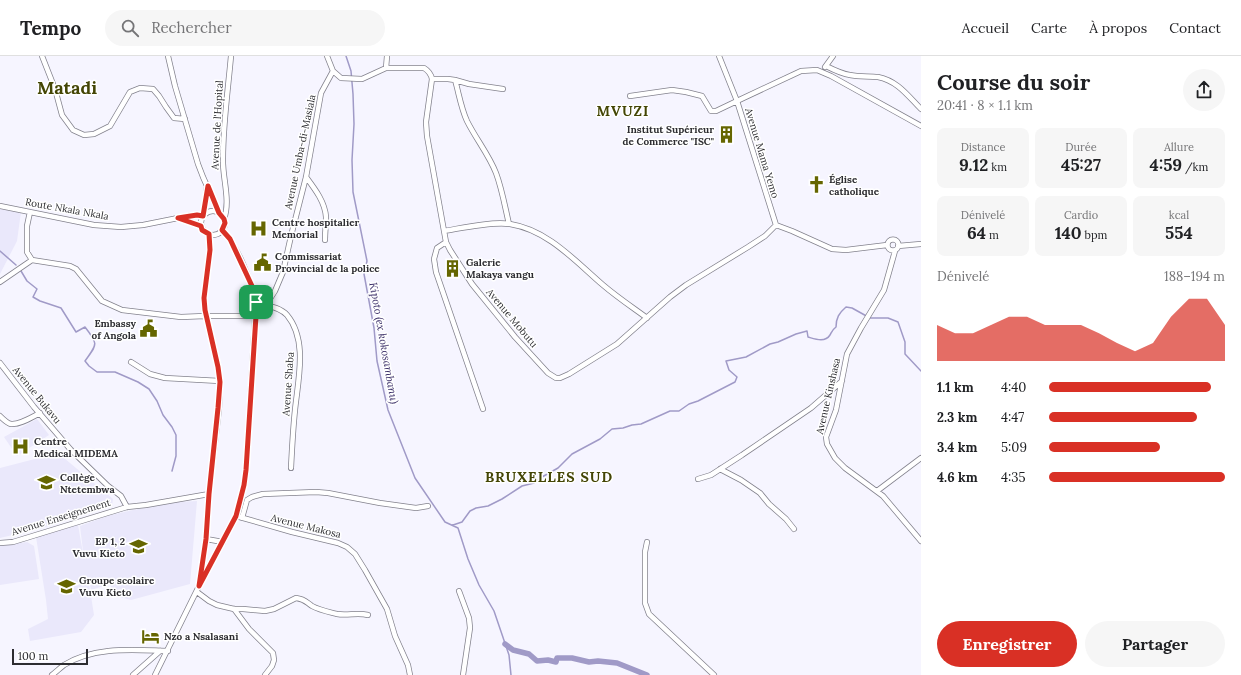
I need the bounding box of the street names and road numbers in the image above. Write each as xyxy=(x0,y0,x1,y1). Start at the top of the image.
street label: Avenue de l'Hopital xyxy=(208,80,226,171)
street label: Avenue Umba-di-Masiala xyxy=(281,93,319,212)
street label: Avenue Mama Yemo xyxy=(742,105,782,200)
street label: Route Nkala Nkala xyxy=(24,195,110,223)
street label: Avenue Mobutu xyxy=(483,285,541,350)
street label: Avenue Shaba xyxy=(279,351,297,418)
street label: Avenue Kinshasa xyxy=(813,357,843,436)
street label: Avenue Bukavu xyxy=(9,363,64,426)
street label: Avenue Enseignement xyxy=(9,496,112,539)
street label: Avenue Makosa xyxy=(269,511,342,541)

